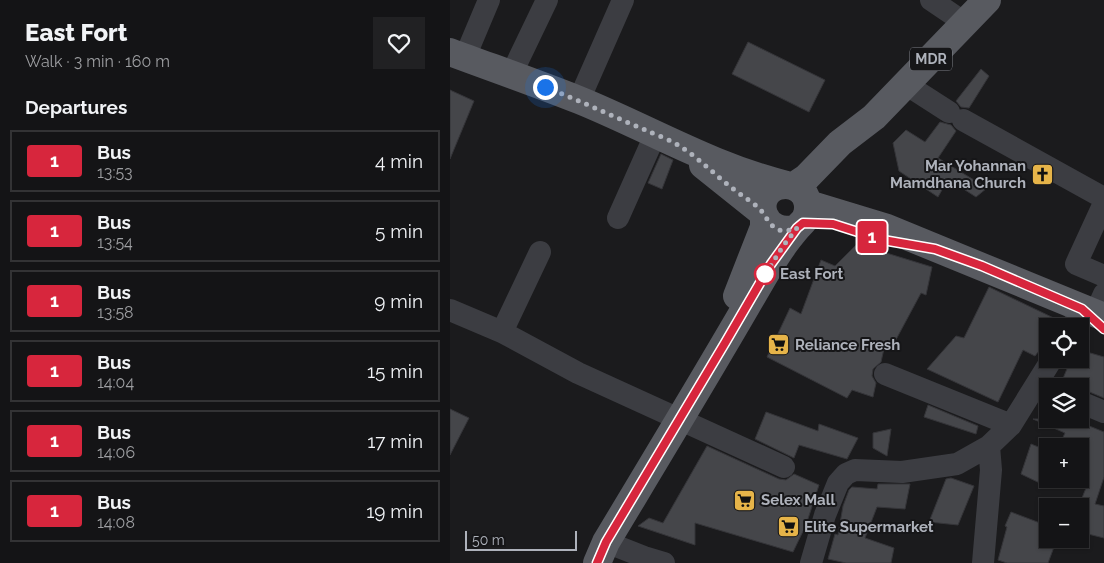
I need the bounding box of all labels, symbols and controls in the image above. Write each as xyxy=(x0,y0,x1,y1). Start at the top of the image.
button: heart xyxy=(373,17,425,69)
text: East Fort xyxy=(25,18,127,47)
road number: MDR xyxy=(910,48,952,70)
text: Walk · 3 min · 160 m xyxy=(25,52,170,71)
your location xyxy=(533,75,558,100)
text: Departures xyxy=(25,96,127,118)
text: Bus xyxy=(97,141,131,163)
text: 1 xyxy=(50,150,59,171)
text: 4 min xyxy=(375,150,423,172)
place label: Mar Yohannan Mamdhana Church xyxy=(890,157,1026,192)
text: 13:53 xyxy=(97,163,133,182)
church icon: Mar Yohannan Mamdhana Church xyxy=(1030,163,1054,187)
text: Bus xyxy=(97,211,131,233)
text: 1 xyxy=(50,220,59,241)
text: 5 min xyxy=(375,220,423,242)
line badge: 1 xyxy=(856,221,888,253)
text: 1 xyxy=(868,226,876,247)
text: 13:54 xyxy=(97,233,133,252)
marker: East Fort xyxy=(754,263,776,285)
place label: East Fort xyxy=(780,265,843,283)
text: Bus xyxy=(97,281,131,303)
text: 1 xyxy=(50,290,59,311)
text: 9 min xyxy=(374,290,423,312)
text: 13:58 xyxy=(97,303,134,322)
map controls xyxy=(1039,318,1089,548)
button: locate xyxy=(1039,318,1089,368)
supermarket icon: Reliance Fresh xyxy=(767,333,791,357)
place label: Reliance Fresh xyxy=(795,336,900,354)
text: Bus xyxy=(97,351,131,373)
text: 1 xyxy=(50,360,59,381)
text: 15 min xyxy=(367,360,423,382)
text: 14:04 xyxy=(97,373,134,392)
button: layers xyxy=(1039,378,1089,428)
text: Bus xyxy=(97,421,131,443)
text: 1 xyxy=(50,430,59,451)
text: 17 min xyxy=(367,430,423,452)
button: + xyxy=(1039,438,1089,488)
text: 14:06 xyxy=(97,443,135,462)
supermarket icon: Selex Mall xyxy=(733,488,757,512)
text: Bus xyxy=(97,491,131,513)
place label: Selex Mall xyxy=(761,491,835,509)
button: − xyxy=(1039,498,1089,548)
text: 1 xyxy=(50,500,59,521)
text: 19 min xyxy=(366,500,423,522)
text: 14:08 xyxy=(97,513,135,532)
supermarket icon: Elite Supermarket xyxy=(776,515,800,539)
place label: Elite Supermarket xyxy=(804,518,934,536)
scale bar xyxy=(465,528,578,551)
text: 50 m xyxy=(472,532,505,548)

